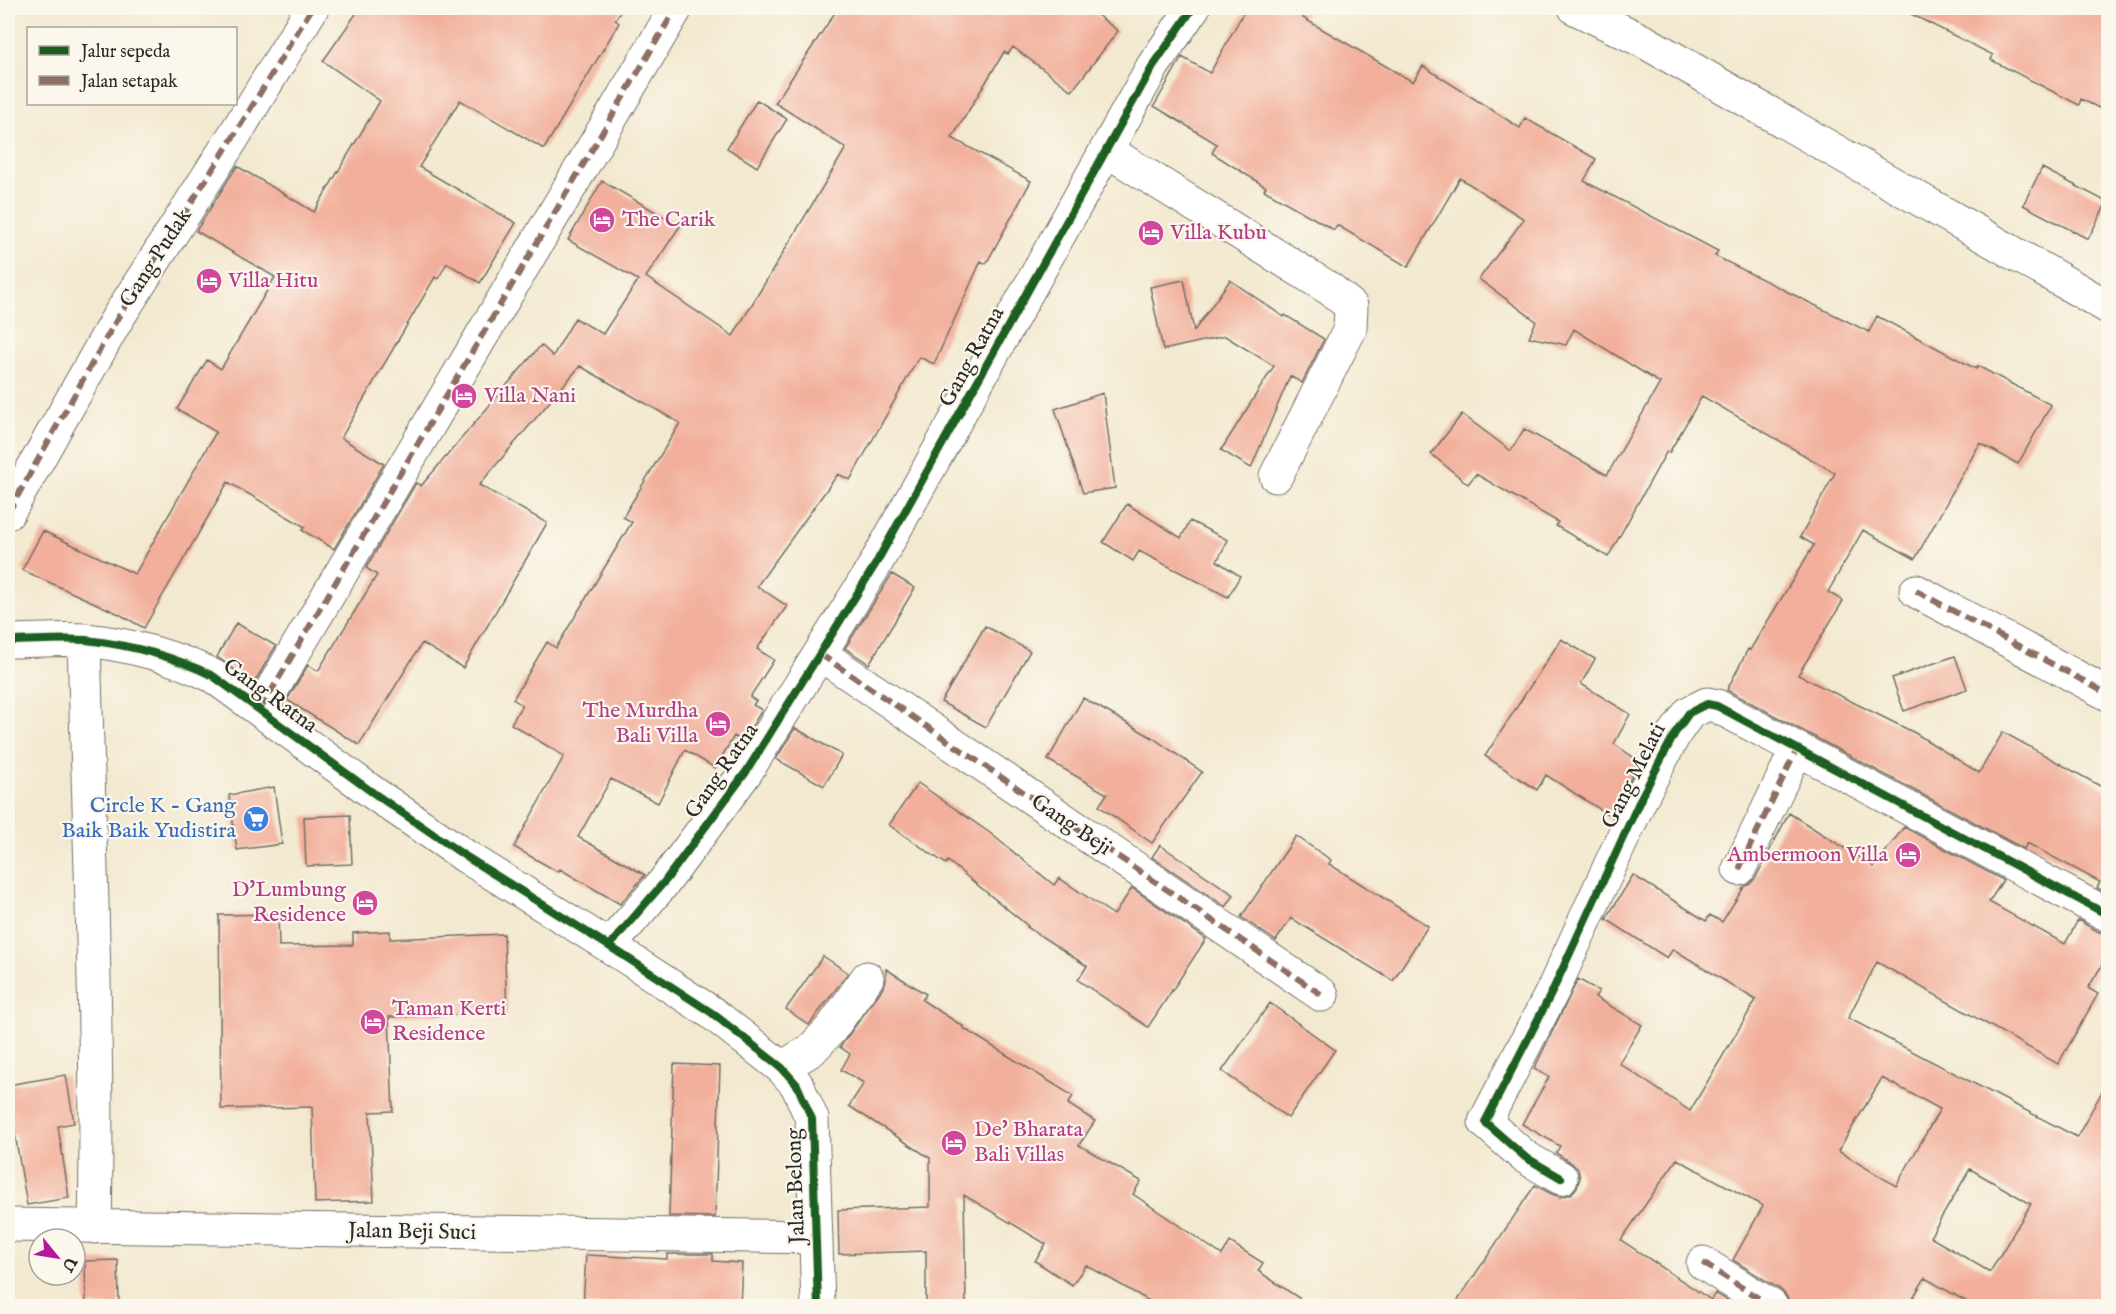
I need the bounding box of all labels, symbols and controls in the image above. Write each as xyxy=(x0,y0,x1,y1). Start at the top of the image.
legend xyxy=(27,27,237,105)
text: Jalur sepeda xyxy=(79,41,171,64)
text: Jalan setapak xyxy=(79,71,178,94)
street label: Gang Pudak xyxy=(114,203,199,313)
hotel icon: The Carik xyxy=(587,205,617,235)
place label: The Carik xyxy=(622,206,716,234)
hotel icon: Villa Kubu xyxy=(1136,218,1166,248)
place label: Villa Kubu xyxy=(1169,219,1267,247)
hotel icon: Villa Hitu xyxy=(194,266,224,296)
place label: Villa Hitu xyxy=(227,267,318,295)
street label: Gang Ratna xyxy=(933,302,1011,412)
hotel icon: Villa Nani xyxy=(449,381,479,411)
place label: Villa Nani xyxy=(483,382,576,410)
street label: Gang Ratna xyxy=(217,652,323,740)
place label: The Murdha Bali Villa xyxy=(582,697,698,750)
hotel icon: The Murdha Bali Villa xyxy=(703,709,733,739)
street label: Gang Ratna xyxy=(679,717,765,824)
street label: Gang Melati xyxy=(1595,718,1673,834)
street label: Gang Beji xyxy=(1025,788,1117,862)
place label: Circle K - Gang Baik Baik Yudistira xyxy=(61,792,237,845)
supermarket icon: Circle K - Gang Baik Baik Yudistira xyxy=(241,804,271,834)
hotel icon: Ambermoon Villa xyxy=(1893,840,1923,870)
place label: Ambermoon Villa xyxy=(1726,841,1888,869)
place label: D'Lumbung Residence xyxy=(232,876,347,929)
hotel icon: D'Lumbung Residence xyxy=(350,888,380,918)
place label: Taman Kerti Residence xyxy=(392,995,507,1048)
hotel icon: Taman Kerti Residence xyxy=(358,1007,388,1037)
place label: De' Bharata Bali Villas xyxy=(974,1116,1083,1169)
street label: Jalan Belong xyxy=(780,1127,812,1247)
hotel icon: De' Bharata Bali Villas xyxy=(939,1128,969,1158)
street label: Jalan Beji Suci xyxy=(344,1217,477,1247)
north arrow xyxy=(27,1227,87,1287)
text: U xyxy=(56,1252,81,1275)

